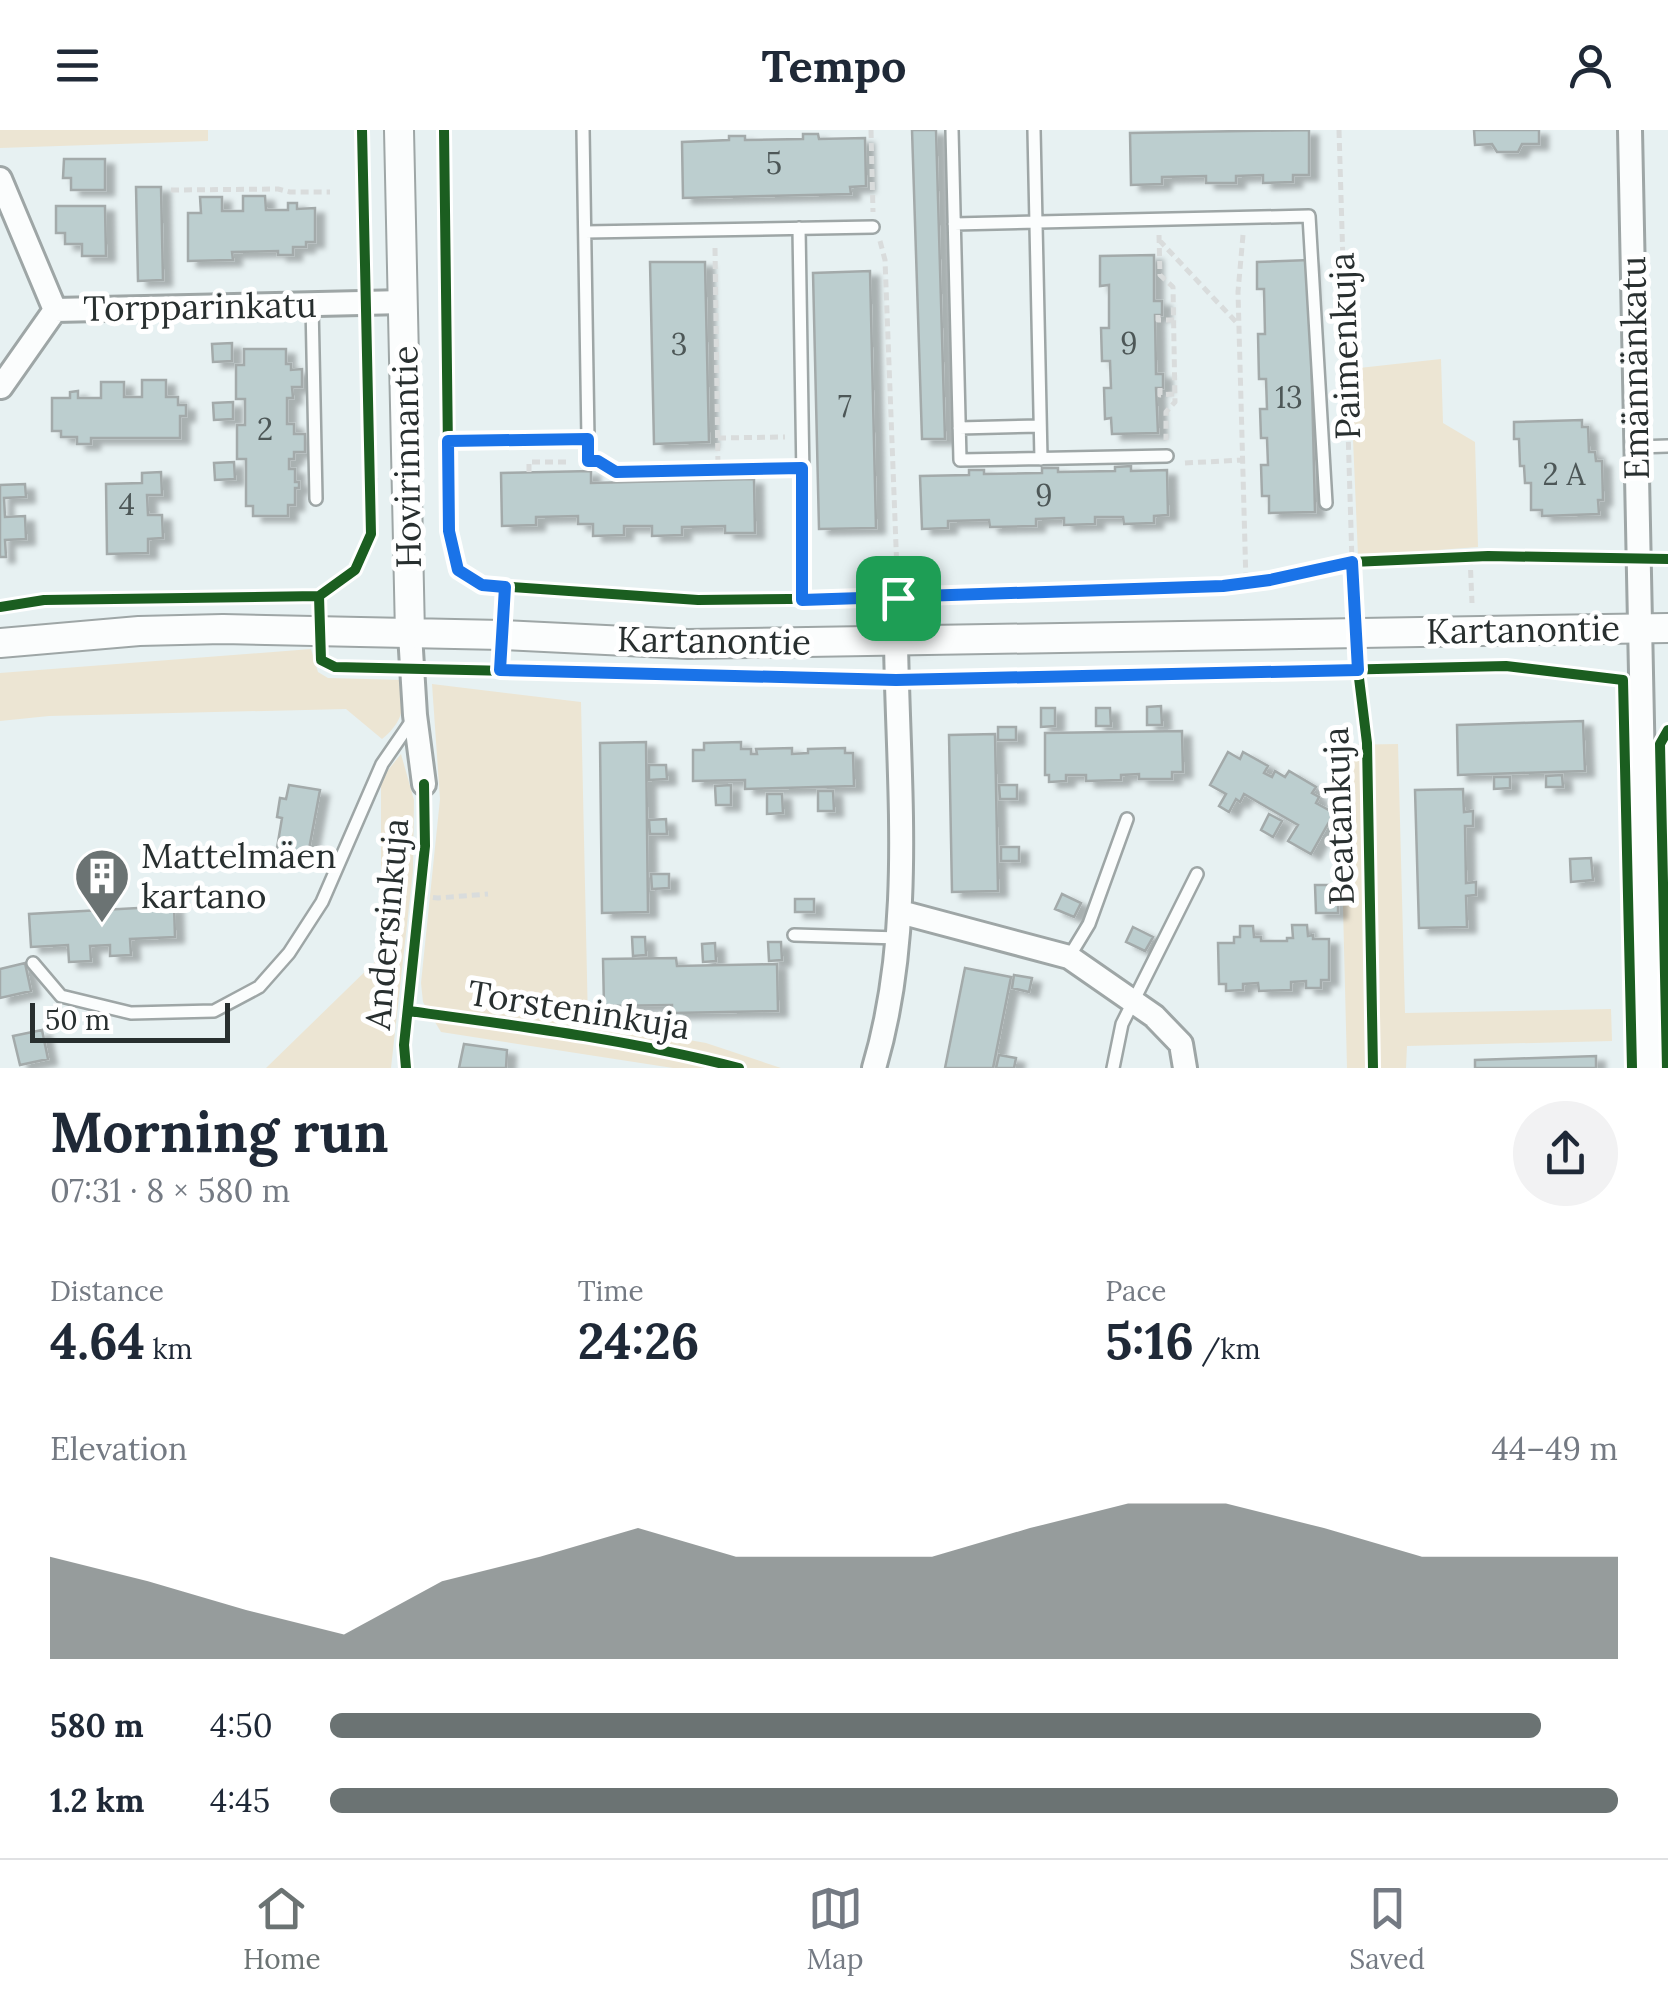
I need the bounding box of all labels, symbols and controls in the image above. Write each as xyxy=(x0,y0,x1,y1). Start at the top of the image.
text: Tempo xyxy=(762,37,906,94)
icon: menu xyxy=(50,38,105,93)
icon: person xyxy=(1563,38,1618,93)
house number: 5 xyxy=(766,144,782,182)
street label: Paimenkuja xyxy=(1319,252,1370,440)
street label: Emännänkatu xyxy=(1610,256,1659,480)
street label: Torpparinkatu xyxy=(83,282,317,331)
house number: 9 xyxy=(1120,324,1138,362)
house number: 3 xyxy=(671,325,687,363)
street label: Hovirinnantie xyxy=(382,345,431,569)
house number: 13 xyxy=(1275,378,1303,416)
house number: 7 xyxy=(838,387,852,425)
house number: 2 xyxy=(257,410,273,448)
house number: 2 A xyxy=(1543,455,1587,493)
house number: 9 xyxy=(1035,476,1053,514)
house number: 4 xyxy=(119,485,135,523)
pin xyxy=(856,556,941,641)
icon: arrive xyxy=(871,571,926,626)
street label: Kartanontie xyxy=(1426,605,1620,654)
street label: Kartanontie xyxy=(617,616,811,665)
street label: Beatankuja xyxy=(1313,726,1364,906)
street label: Andersinkuja xyxy=(355,816,418,1033)
place label: Mattelmäen kartano xyxy=(141,833,336,918)
building icon: Mattelmäen kartano xyxy=(72,846,132,925)
street label: Torsteninkuja xyxy=(465,970,693,1049)
scale bar xyxy=(30,998,230,1043)
text: 50 m xyxy=(45,1002,110,1038)
text: Morning run xyxy=(50,1097,388,1167)
button: share xyxy=(1513,1101,1618,1206)
text: 07:31 · 8 × 580 m xyxy=(50,1170,290,1211)
text: Distance xyxy=(50,1273,164,1309)
text: Time xyxy=(578,1273,644,1309)
text: Pace xyxy=(1105,1273,1166,1309)
text: 4.64 xyxy=(50,1309,145,1373)
text: 24:26 xyxy=(578,1309,700,1373)
text: 5:16 xyxy=(1105,1309,1194,1373)
text: km xyxy=(145,1331,193,1367)
text: /km xyxy=(1194,1331,1261,1367)
text: Elevation xyxy=(50,1428,187,1469)
text: 44–49 m xyxy=(1492,1428,1618,1469)
text: 580 m xyxy=(50,1705,144,1746)
text: 4:50 xyxy=(210,1705,273,1746)
text: 1.2 km xyxy=(50,1780,144,1821)
text: 4:45 xyxy=(210,1780,270,1821)
tab: Home xyxy=(243,1881,321,1977)
tab: Map xyxy=(807,1881,863,1977)
tab: Saved xyxy=(1349,1881,1425,1977)

